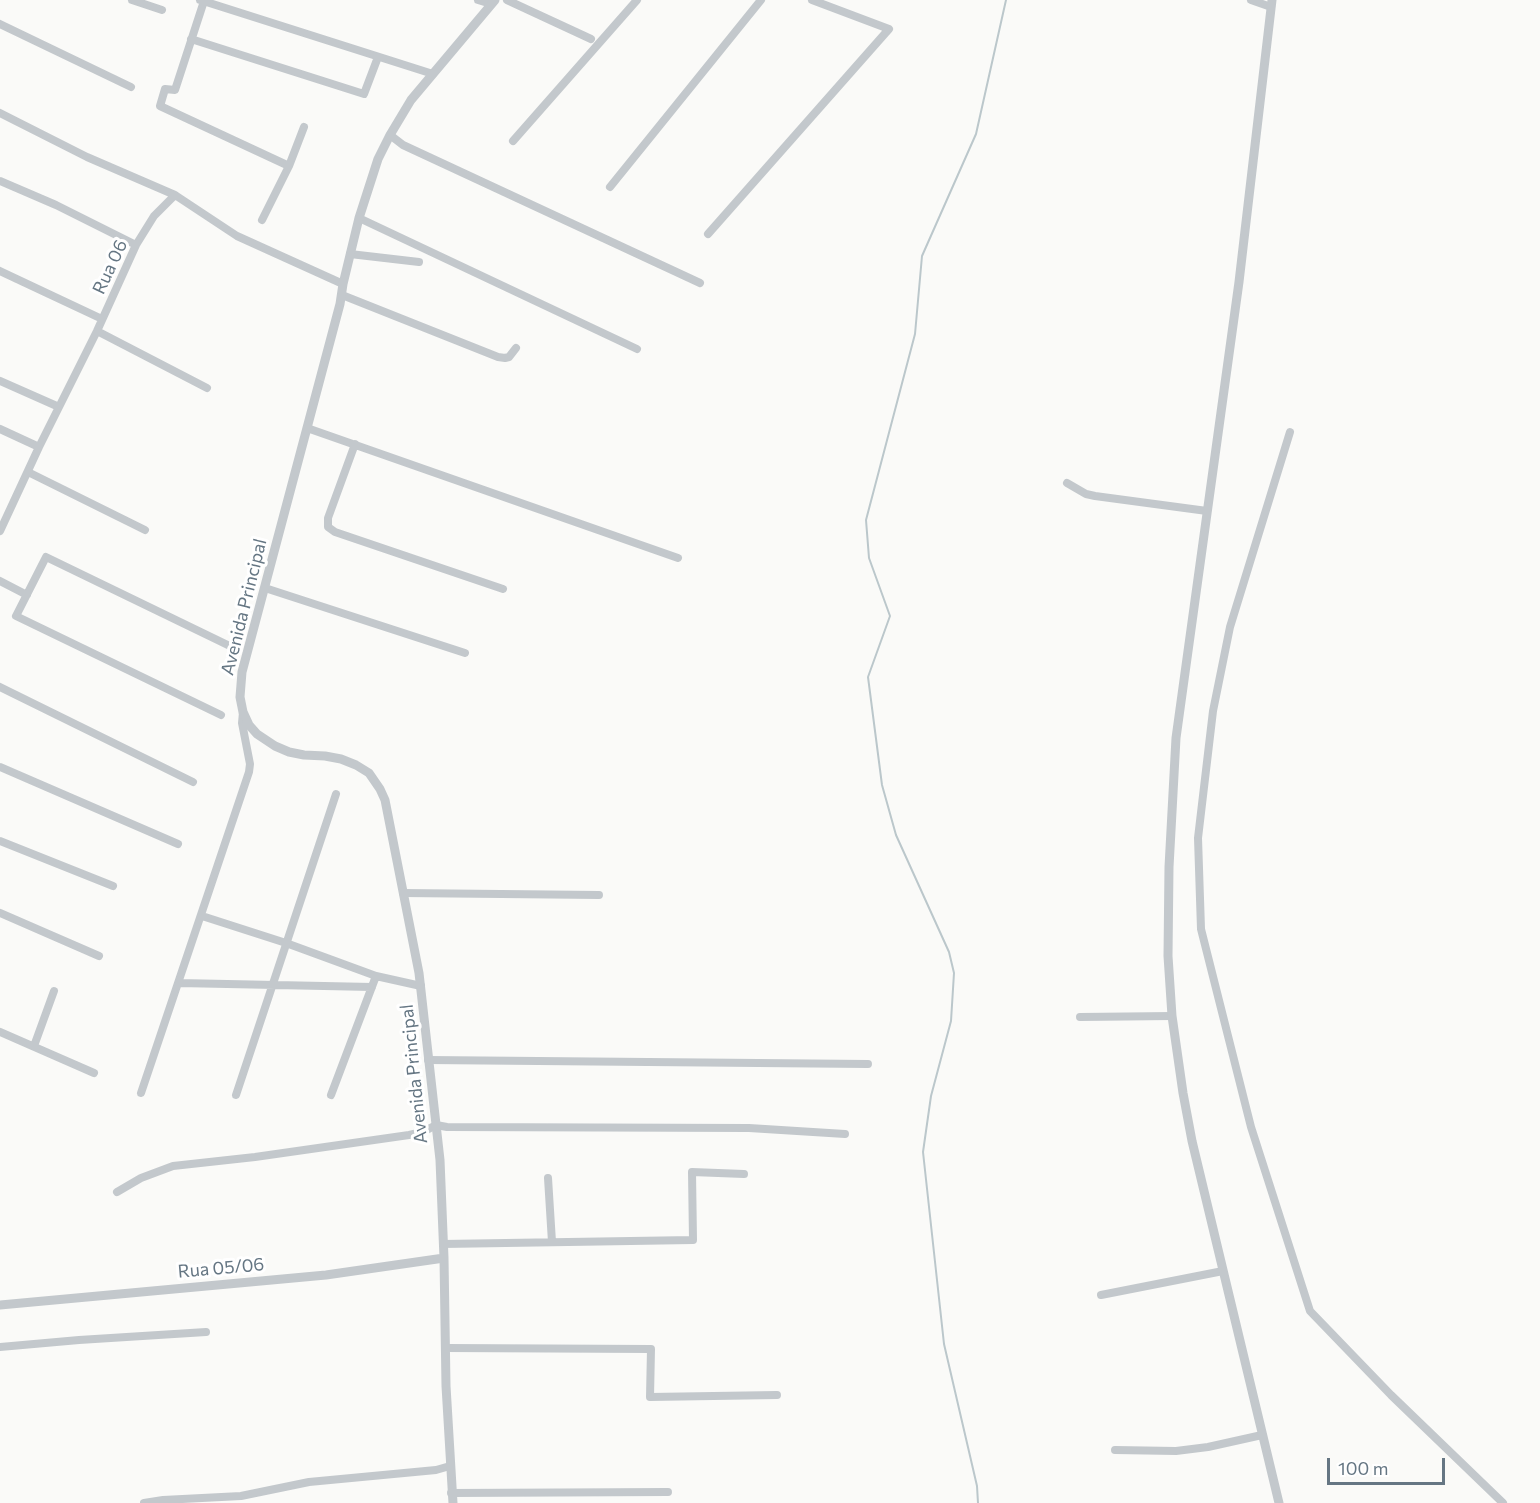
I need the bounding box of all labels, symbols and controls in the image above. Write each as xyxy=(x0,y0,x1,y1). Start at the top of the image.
street label: Rua 06 xyxy=(88,236,132,298)
street label: Avenida Principal xyxy=(217,537,271,677)
street label: Avenida Principal xyxy=(396,1003,432,1145)
street label: Rua 05/06 xyxy=(177,1253,265,1283)
scale bar xyxy=(1330,1446,1448,1484)
text: 100 m xyxy=(1338,1457,1388,1479)

